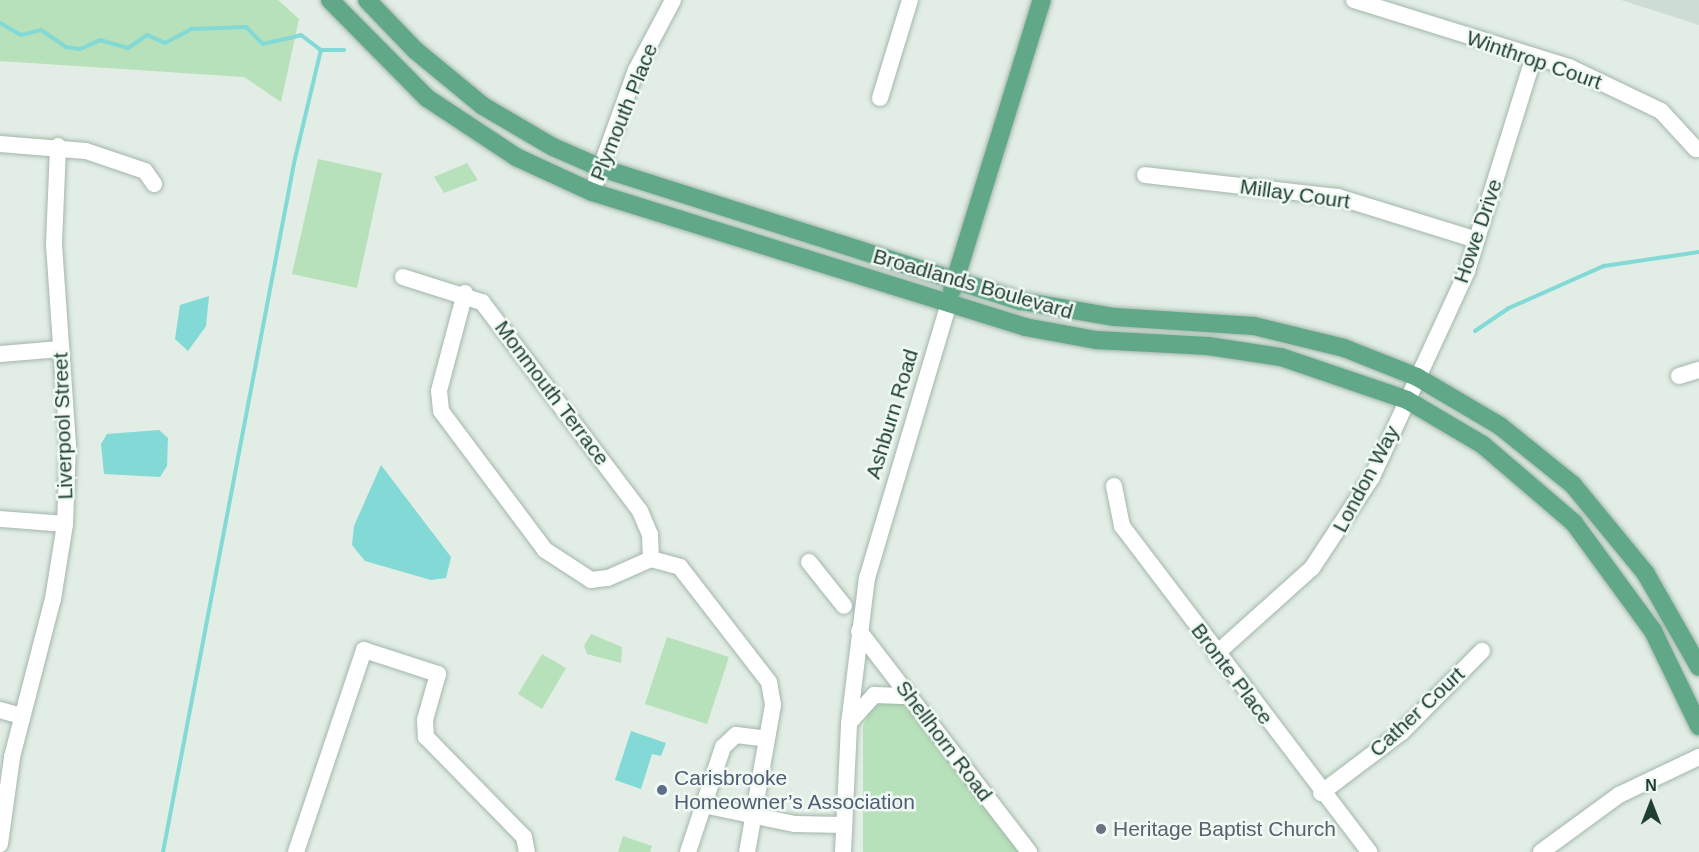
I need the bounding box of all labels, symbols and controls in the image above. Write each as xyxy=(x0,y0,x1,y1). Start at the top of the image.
street label: Winthrop Court xyxy=(1463,25,1605,95)
street label: Plymouth Place xyxy=(585,40,663,184)
street label: Millay Court xyxy=(1238,174,1352,214)
street label: Howe Drive xyxy=(1448,176,1508,286)
street label: Broadlands Boulevard xyxy=(870,243,1076,325)
street label: Monmouth Terrace xyxy=(489,316,615,470)
street label: Ashburn Road xyxy=(860,346,924,482)
street label: Liverpool Street xyxy=(48,352,78,500)
street label: London Way xyxy=(1327,421,1405,537)
street label: Bronte Place xyxy=(1186,618,1278,730)
street label: Cather Court xyxy=(1364,662,1470,762)
street label: Shellhorn Road xyxy=(890,676,998,806)
place label: Carisbrooke Homeowner’s Association xyxy=(674,765,916,815)
north arrow xyxy=(1621,774,1681,834)
text: N xyxy=(1645,777,1657,794)
marker: Carisbrooke Homeowner’s Association xyxy=(655,783,669,797)
place label: Heritage Baptist Church xyxy=(1113,816,1336,842)
marker: Heritage Baptist Church xyxy=(1094,822,1108,836)

